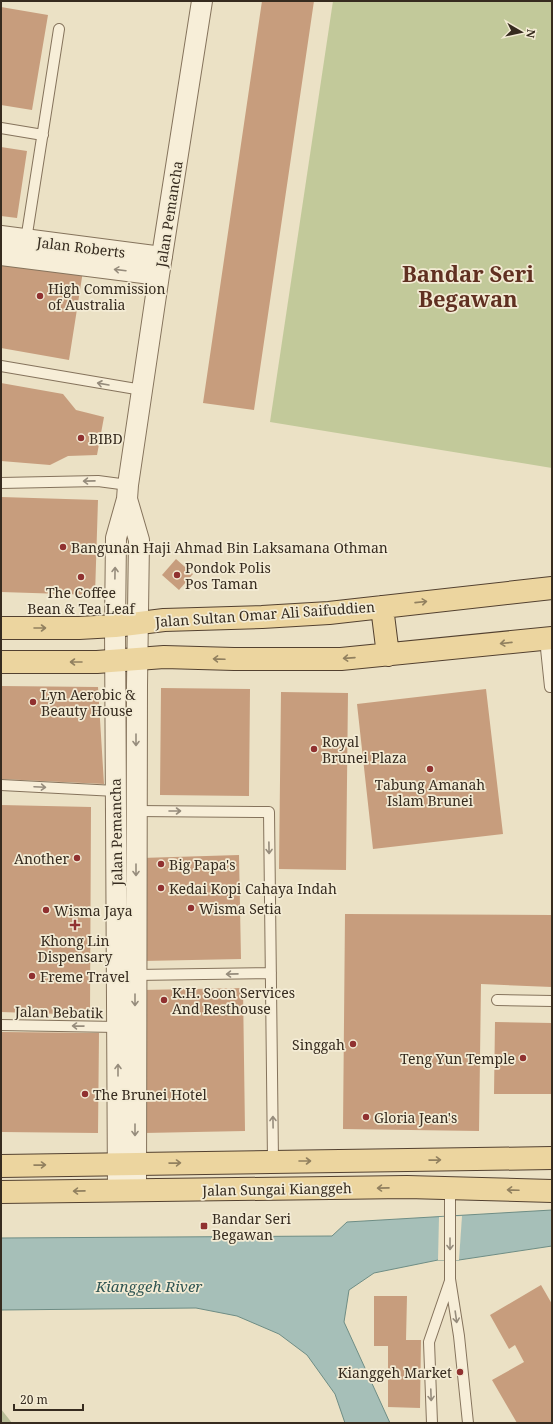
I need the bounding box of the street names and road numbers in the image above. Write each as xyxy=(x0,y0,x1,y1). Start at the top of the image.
street label: Jalan Pemancha xyxy=(151,159,187,270)
street label: Jalan Roberts xyxy=(35,232,126,262)
street label: Jalan Sultan Omar Ali Saifuddien xyxy=(153,597,376,631)
street label: Jalan Pemancha xyxy=(106,778,126,887)
street label: Jalan Bebatik xyxy=(14,1002,104,1022)
street label: Jalan Sungai Kianggeh xyxy=(201,1178,352,1200)

